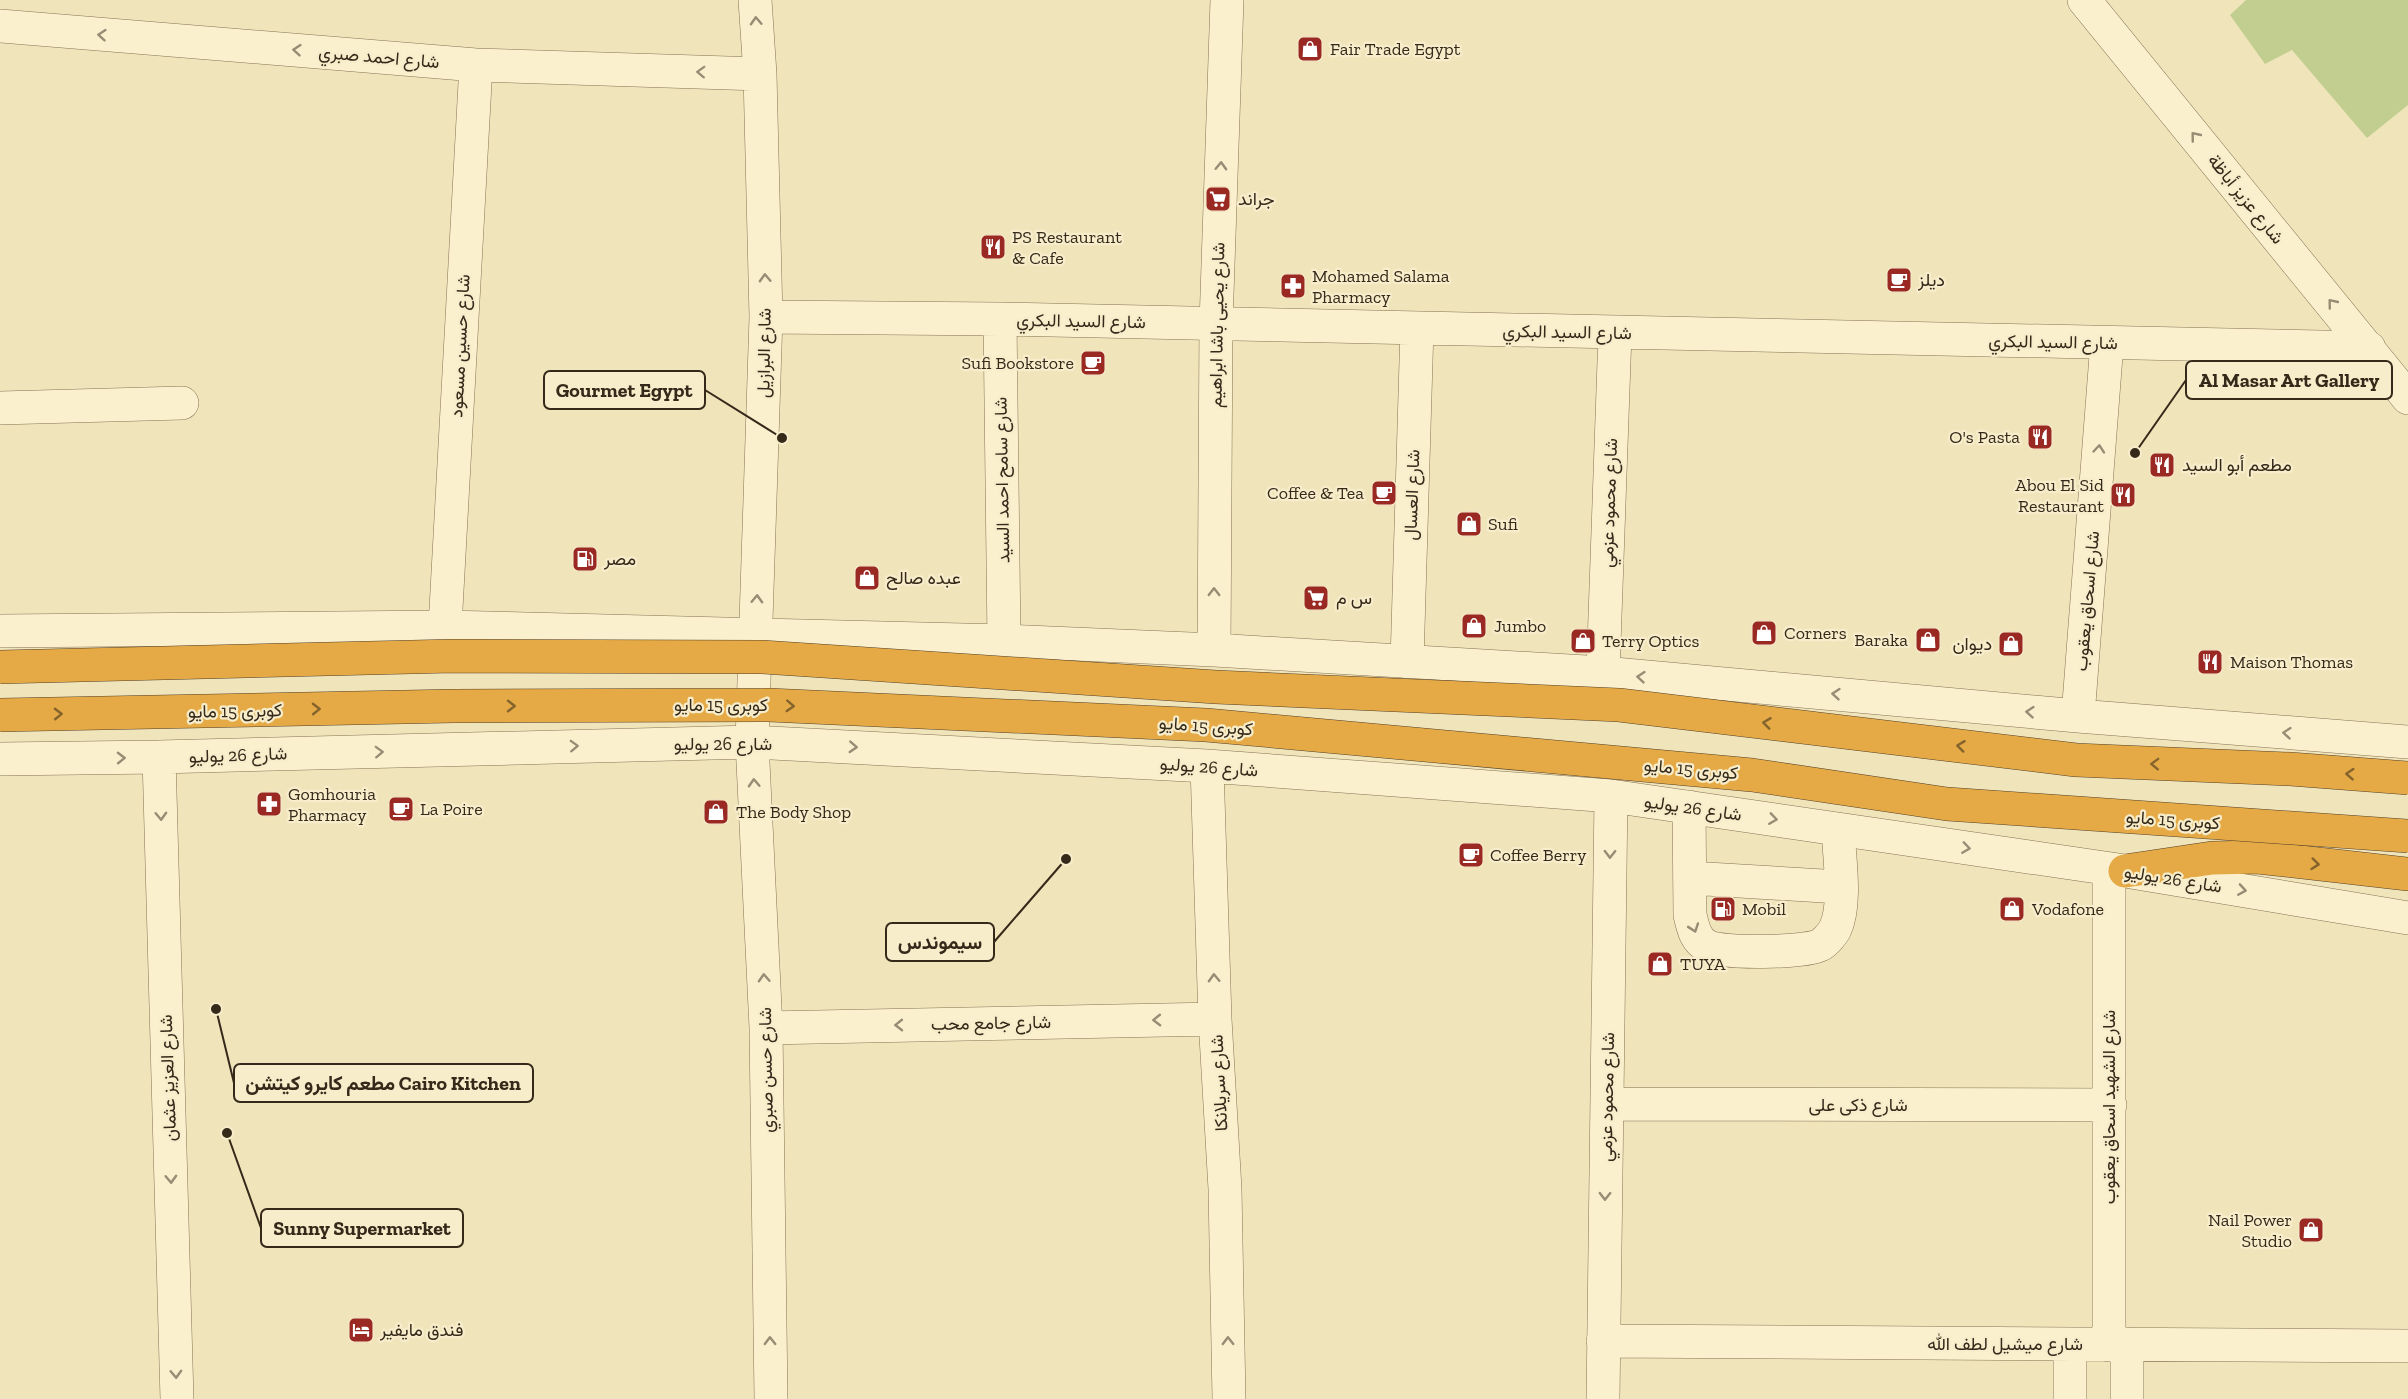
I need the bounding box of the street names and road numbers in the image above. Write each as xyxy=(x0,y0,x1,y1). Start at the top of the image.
street label: شارع احمد صبري xyxy=(317,41,440,77)
street label: شارع عزيز أباظة xyxy=(2202,150,2289,249)
street label: شارع يحيى باشا ابراهيم xyxy=(1205,242,1230,408)
street label: شارع حسين مسعود xyxy=(445,274,476,418)
street label: شارع البرازيل xyxy=(752,308,777,398)
street label: شارع السيد البكري xyxy=(1016,309,1146,337)
street label: شارع السيد البكري xyxy=(1502,320,1632,348)
street label: شارع السيد البكري xyxy=(1988,330,2118,358)
street label: شارع سامح احمد السيد xyxy=(990,397,1015,563)
street label: شارع محمود عزمي xyxy=(1596,438,1626,568)
street label: شارع العسال xyxy=(1399,449,1426,541)
street label: شارع اسحاق يعقوب xyxy=(2070,530,2105,672)
street label: كوبرى 15 مايو xyxy=(674,694,768,716)
street label: كوبرى 15 مايو xyxy=(188,699,282,723)
street label: كوبرى 15 مايو xyxy=(1158,712,1254,740)
street label: شارع 26 يوليو xyxy=(674,733,772,756)
street label: شارع 26 يوليو xyxy=(188,742,288,769)
street label: شارع 26 يوليو xyxy=(1159,753,1259,782)
street label: كوبرى 15 مايو xyxy=(1643,754,1739,784)
street label: شارع 26 يوليو xyxy=(1643,790,1743,827)
street label: كوبرى 15 مايو xyxy=(2125,806,2221,834)
street label: شارع 26 يوليو xyxy=(2122,860,2223,899)
street label: شارع حسن صبري xyxy=(754,1007,782,1133)
street label: شارع الشهيد اسحاق يعقوب xyxy=(2098,1010,2121,1204)
street label: شارع جامع محب xyxy=(931,1011,1051,1036)
street label: شارع العزيز عثمان xyxy=(155,1014,182,1142)
street label: شارع محمود عزمي xyxy=(1595,1032,1623,1162)
street label: شارع سريلانكا xyxy=(1205,1034,1234,1132)
street label: شارع ذكى على xyxy=(1808,1094,1908,1117)
street label: شارع ميشيل لطف الله xyxy=(1927,1333,2083,1356)

